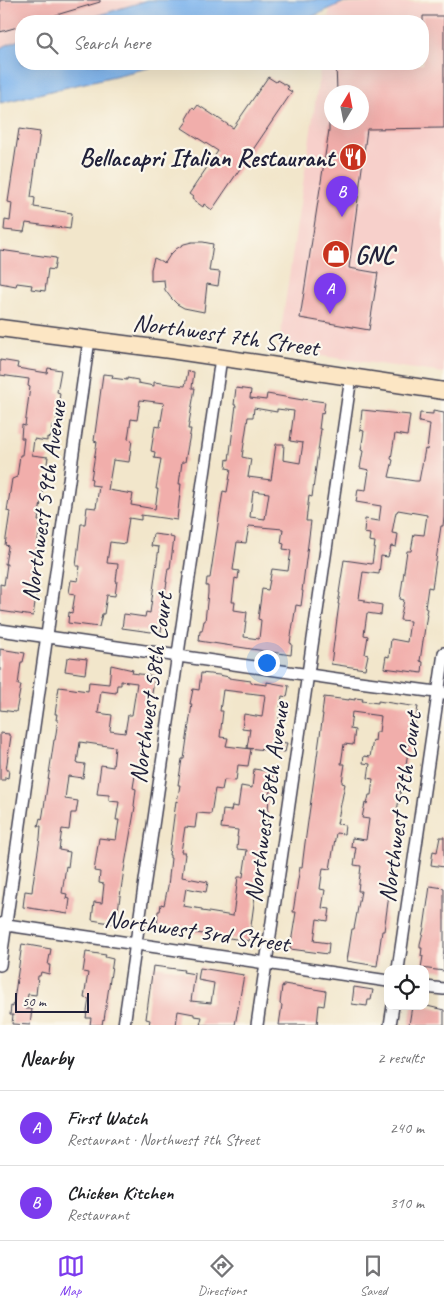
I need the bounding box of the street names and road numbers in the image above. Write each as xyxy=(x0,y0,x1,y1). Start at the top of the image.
street label: Northwest 7th Street xyxy=(131,306,323,364)
street label: Northwest 59th Avenue xyxy=(14,397,74,603)
street label: Northwest 58th Court xyxy=(122,588,181,785)
street label: Northwest 58th Avenue xyxy=(237,698,297,904)
street label: Northwest 57th Court xyxy=(371,707,430,904)
street label: Northwest 3rd Street xyxy=(102,902,294,960)

